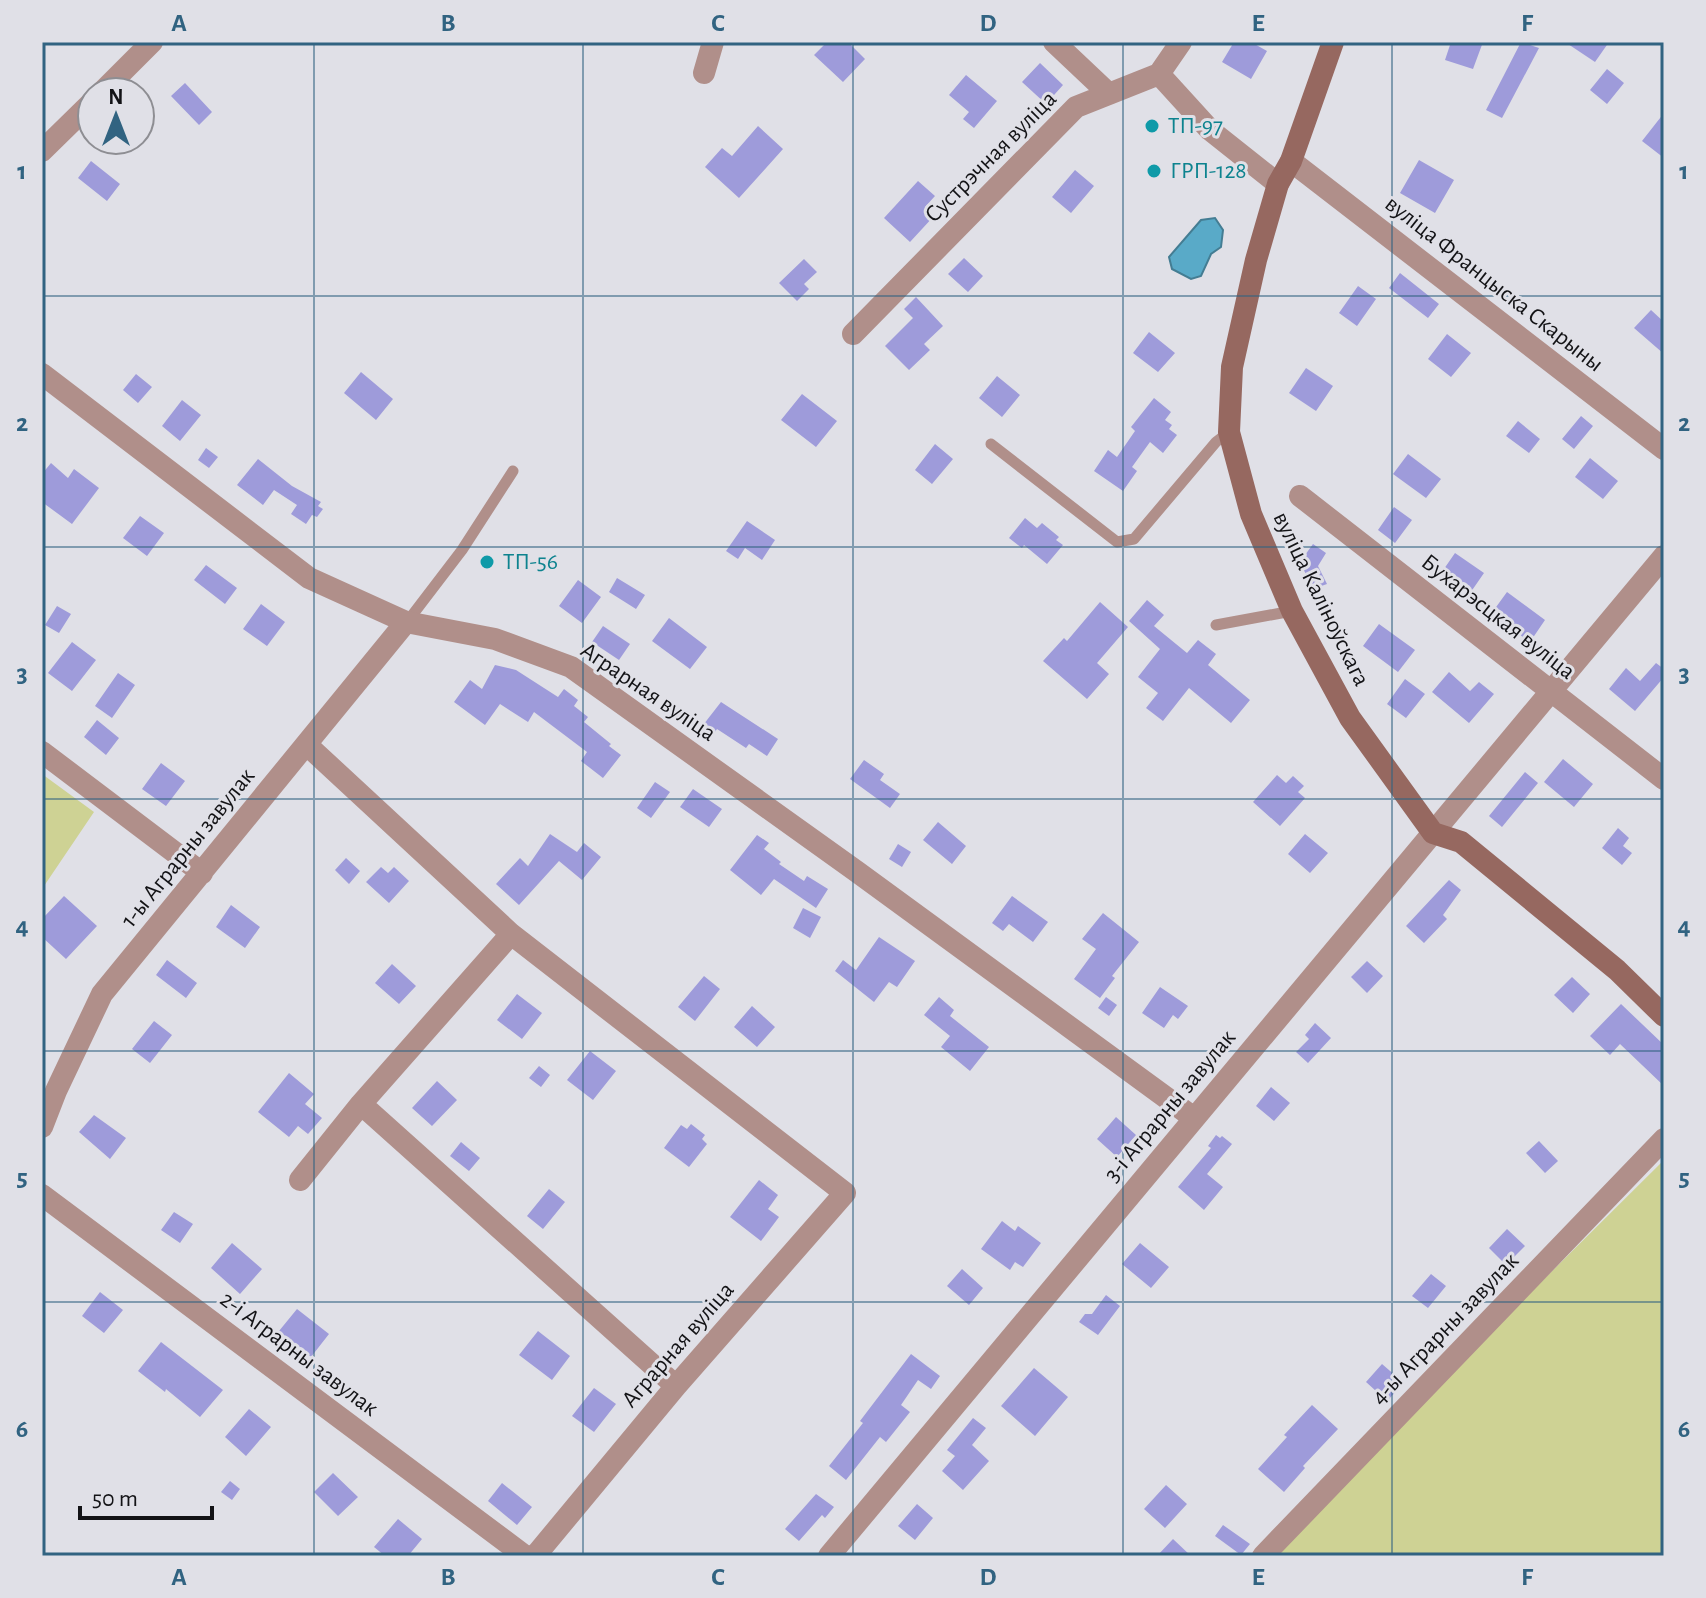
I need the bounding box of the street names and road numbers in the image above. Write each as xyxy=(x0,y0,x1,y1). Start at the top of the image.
street label: Сустрэчная вуліца xyxy=(921,87,1061,227)
street label: вуліца Францыска Скарыны xyxy=(1380,192,1608,376)
street label: вуліца Каліноўскага xyxy=(1268,508,1374,690)
street label: Бухарэсцкая вуліца xyxy=(1417,550,1579,684)
street label: Аграрная вуліца xyxy=(576,638,720,746)
street label: 1-ы Аграрны завулак xyxy=(117,764,259,932)
street label: 3-і Аграрны завулак xyxy=(1100,1026,1240,1186)
street label: 4-ы Аграрны завулак xyxy=(1367,1249,1523,1409)
street label: Аграрная вуліца xyxy=(617,1278,739,1412)
street label: 2-і Аграрны завулак xyxy=(216,1287,382,1421)

